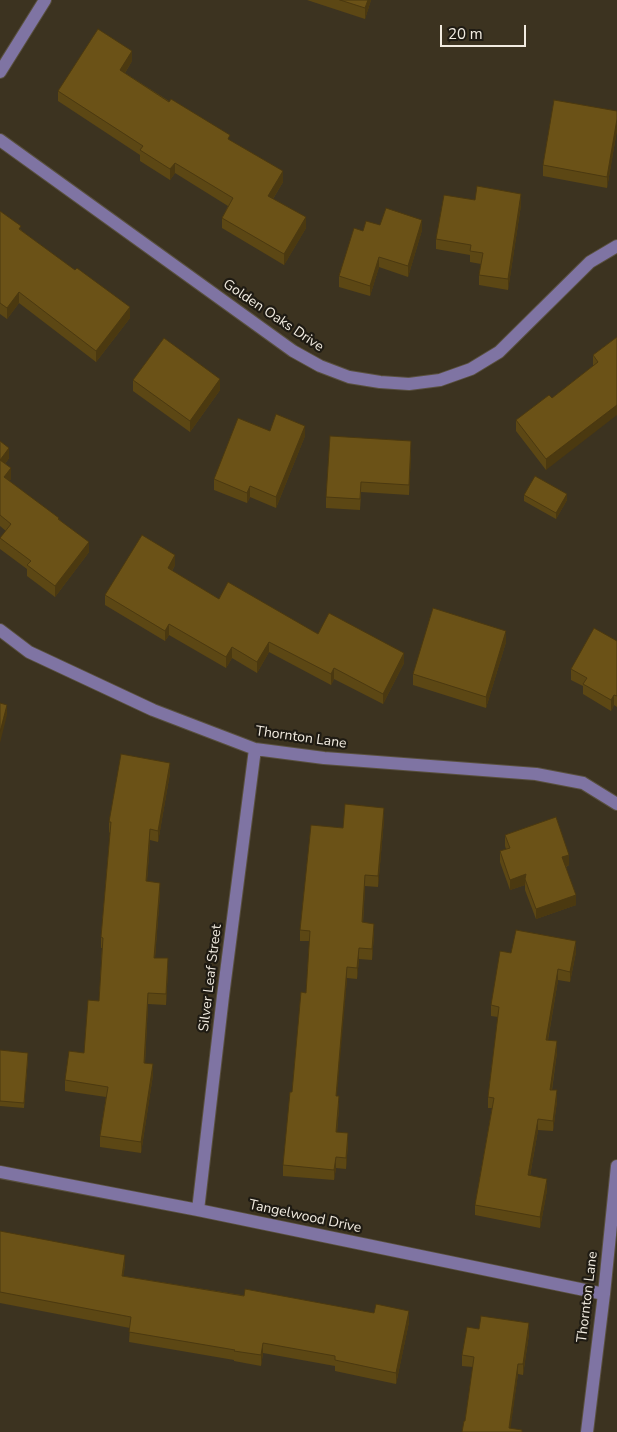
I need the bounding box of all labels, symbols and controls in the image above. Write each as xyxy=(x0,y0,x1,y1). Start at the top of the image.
scale bar xyxy=(442,15,528,47)
text: 20 m xyxy=(448,24,483,44)
street label: Golden Oaks Drive xyxy=(219,276,327,356)
street label: Thornton Lane xyxy=(254,723,348,753)
street label: Silver Leaf Street xyxy=(196,923,226,1033)
street label: Tangelwood Drive xyxy=(247,1197,363,1237)
street label: Thornton Lane xyxy=(574,1250,602,1344)

